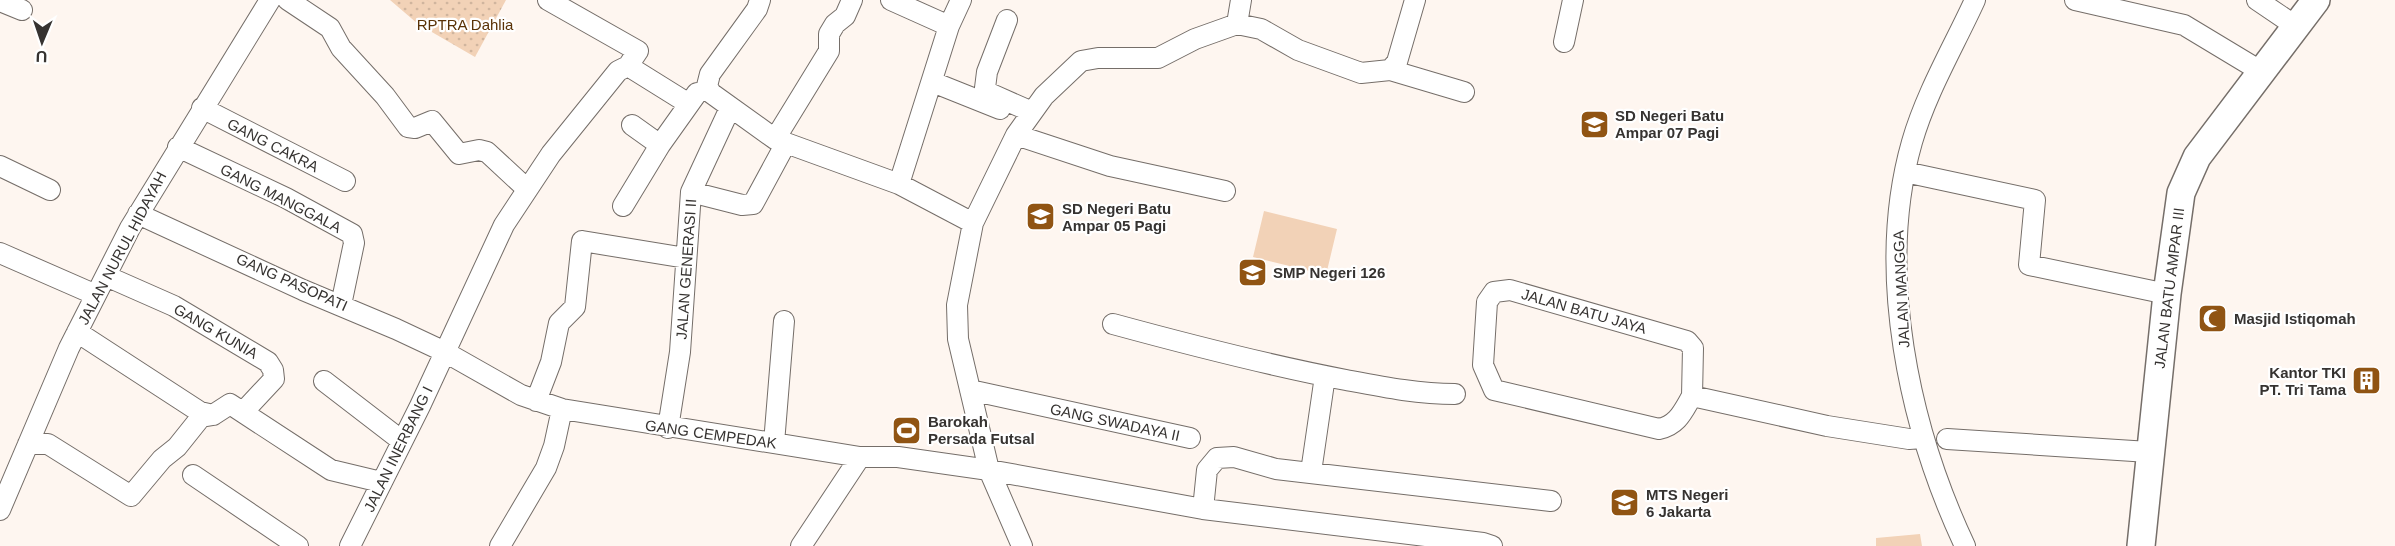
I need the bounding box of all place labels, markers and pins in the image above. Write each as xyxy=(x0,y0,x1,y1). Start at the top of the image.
place label: SD Negeri Batu Ampar 07 Pagi xyxy=(1615,107,1724,141)
school or university icon: SD Negeri Batu Ampar 07 Pagi xyxy=(1578,108,1610,140)
place label: SD Negeri Batu Ampar 05 Pagi xyxy=(1062,200,1171,234)
school or university icon: SD Negeri Batu Ampar 05 Pagi xyxy=(1025,201,1057,233)
school or university icon: SMP Negeri 126 xyxy=(1236,256,1268,288)
place label: SMP Negeri 126 xyxy=(1273,264,1385,281)
mosque icon: Masjid Istiqomah xyxy=(2197,302,2229,334)
place label: Masjid Istiqomah xyxy=(2234,310,2356,327)
place label: Kantor TKI PT. Tri Tama xyxy=(2260,364,2347,398)
building icon: Kantor TKI PT. Tri Tama xyxy=(2351,365,2383,397)
place label: Barokah Persada Futsal xyxy=(928,413,1035,447)
sports icon: Barokah Persada Futsal xyxy=(891,414,923,446)
place label: MTS Negeri 6 Jakarta xyxy=(1646,486,1729,520)
school or university icon: MTS Negeri 6 Jakarta xyxy=(1609,487,1641,519)

